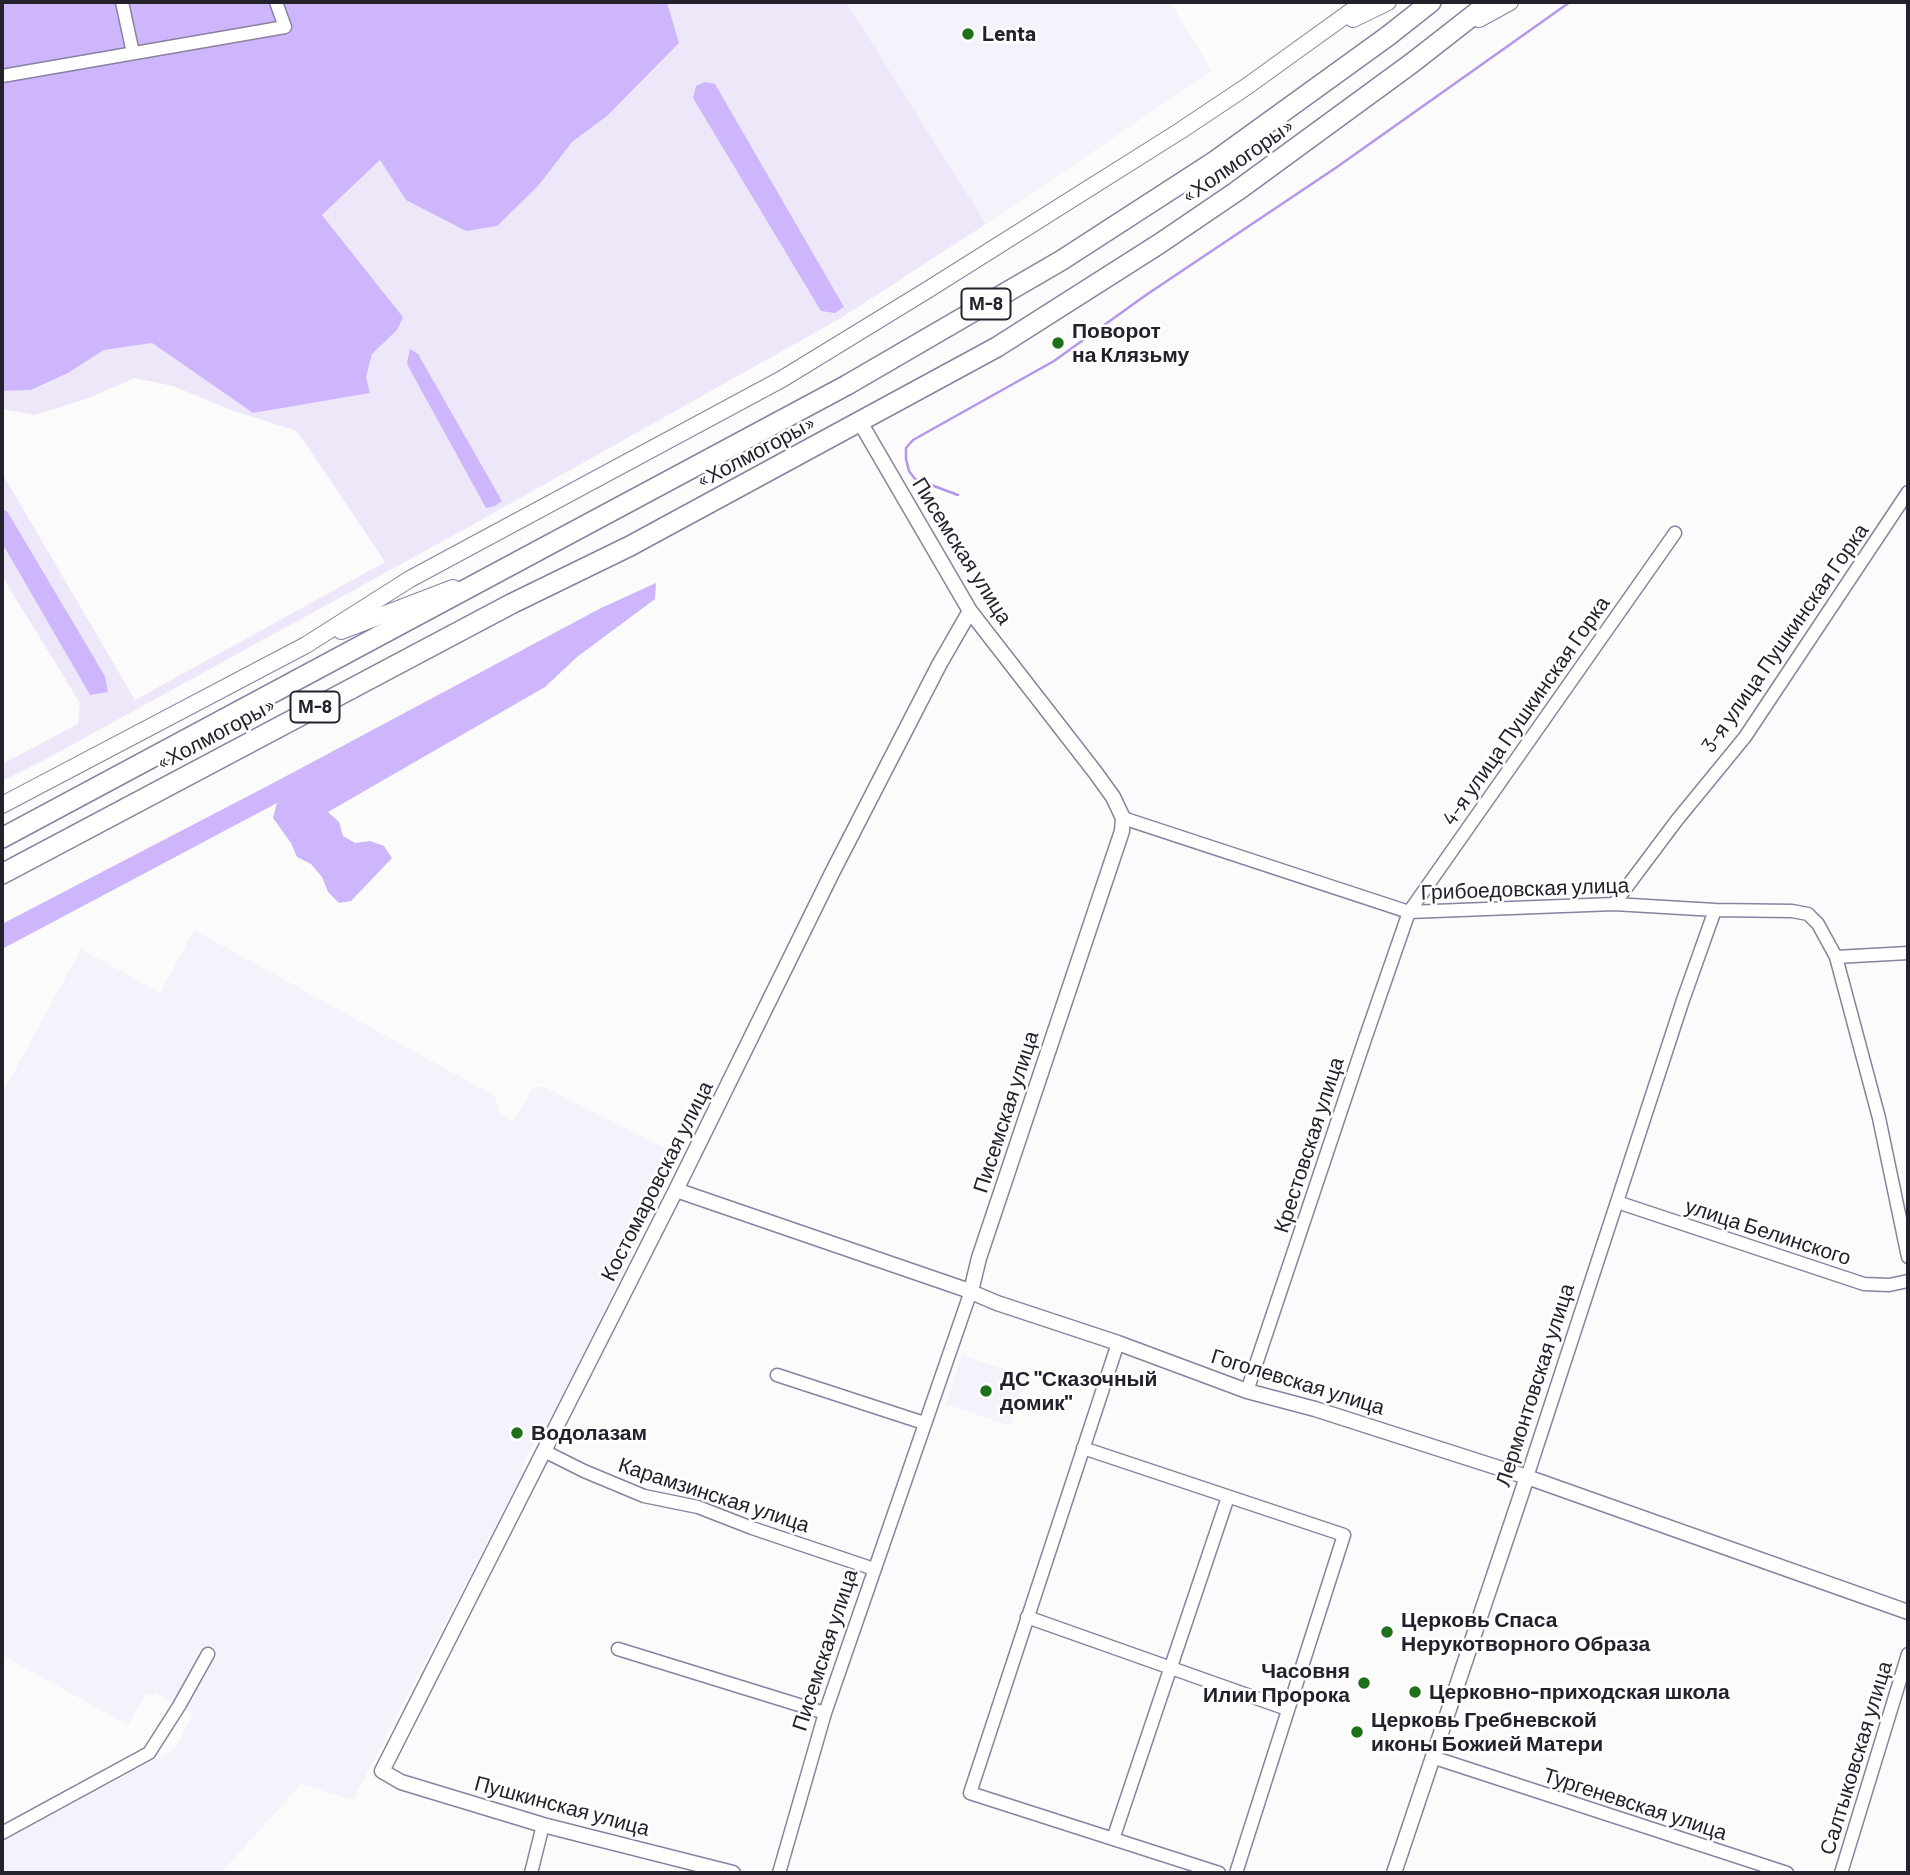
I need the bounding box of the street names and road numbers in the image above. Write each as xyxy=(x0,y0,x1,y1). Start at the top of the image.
street label: «Холмогоры» xyxy=(1177,113,1299,209)
road number: М-8 xyxy=(962,288,1010,320)
street label: «Холмогоры» xyxy=(692,410,820,494)
street label: Писемская улица xyxy=(907,473,1017,629)
street label: 3-я улица Пушкинская Горка xyxy=(1696,519,1874,757)
street label: 4-я улица Пушкинская Горка xyxy=(1437,591,1615,831)
street label: «Холмогоры» xyxy=(152,692,280,776)
road number: М-8 xyxy=(290,692,340,722)
street label: Грибоедовская улица xyxy=(1420,873,1630,905)
street label: Писемская улица xyxy=(968,1028,1044,1196)
street label: Крестовская улица xyxy=(1269,1054,1349,1236)
street label: Костомаровская улица xyxy=(596,1077,718,1285)
street label: улица Белинского xyxy=(1682,1193,1854,1271)
street label: Лермонтовская улица xyxy=(1490,1280,1580,1490)
street label: Гоголевская улица xyxy=(1208,1344,1388,1420)
street label: Карамзинская улица xyxy=(615,1452,813,1538)
street label: Писемская улица xyxy=(787,1566,863,1734)
street label: Салтыковская улица xyxy=(1815,1658,1897,1858)
street label: Тургеневская улица xyxy=(1540,1762,1730,1846)
street label: Пушкинская улица xyxy=(472,1771,652,1841)

